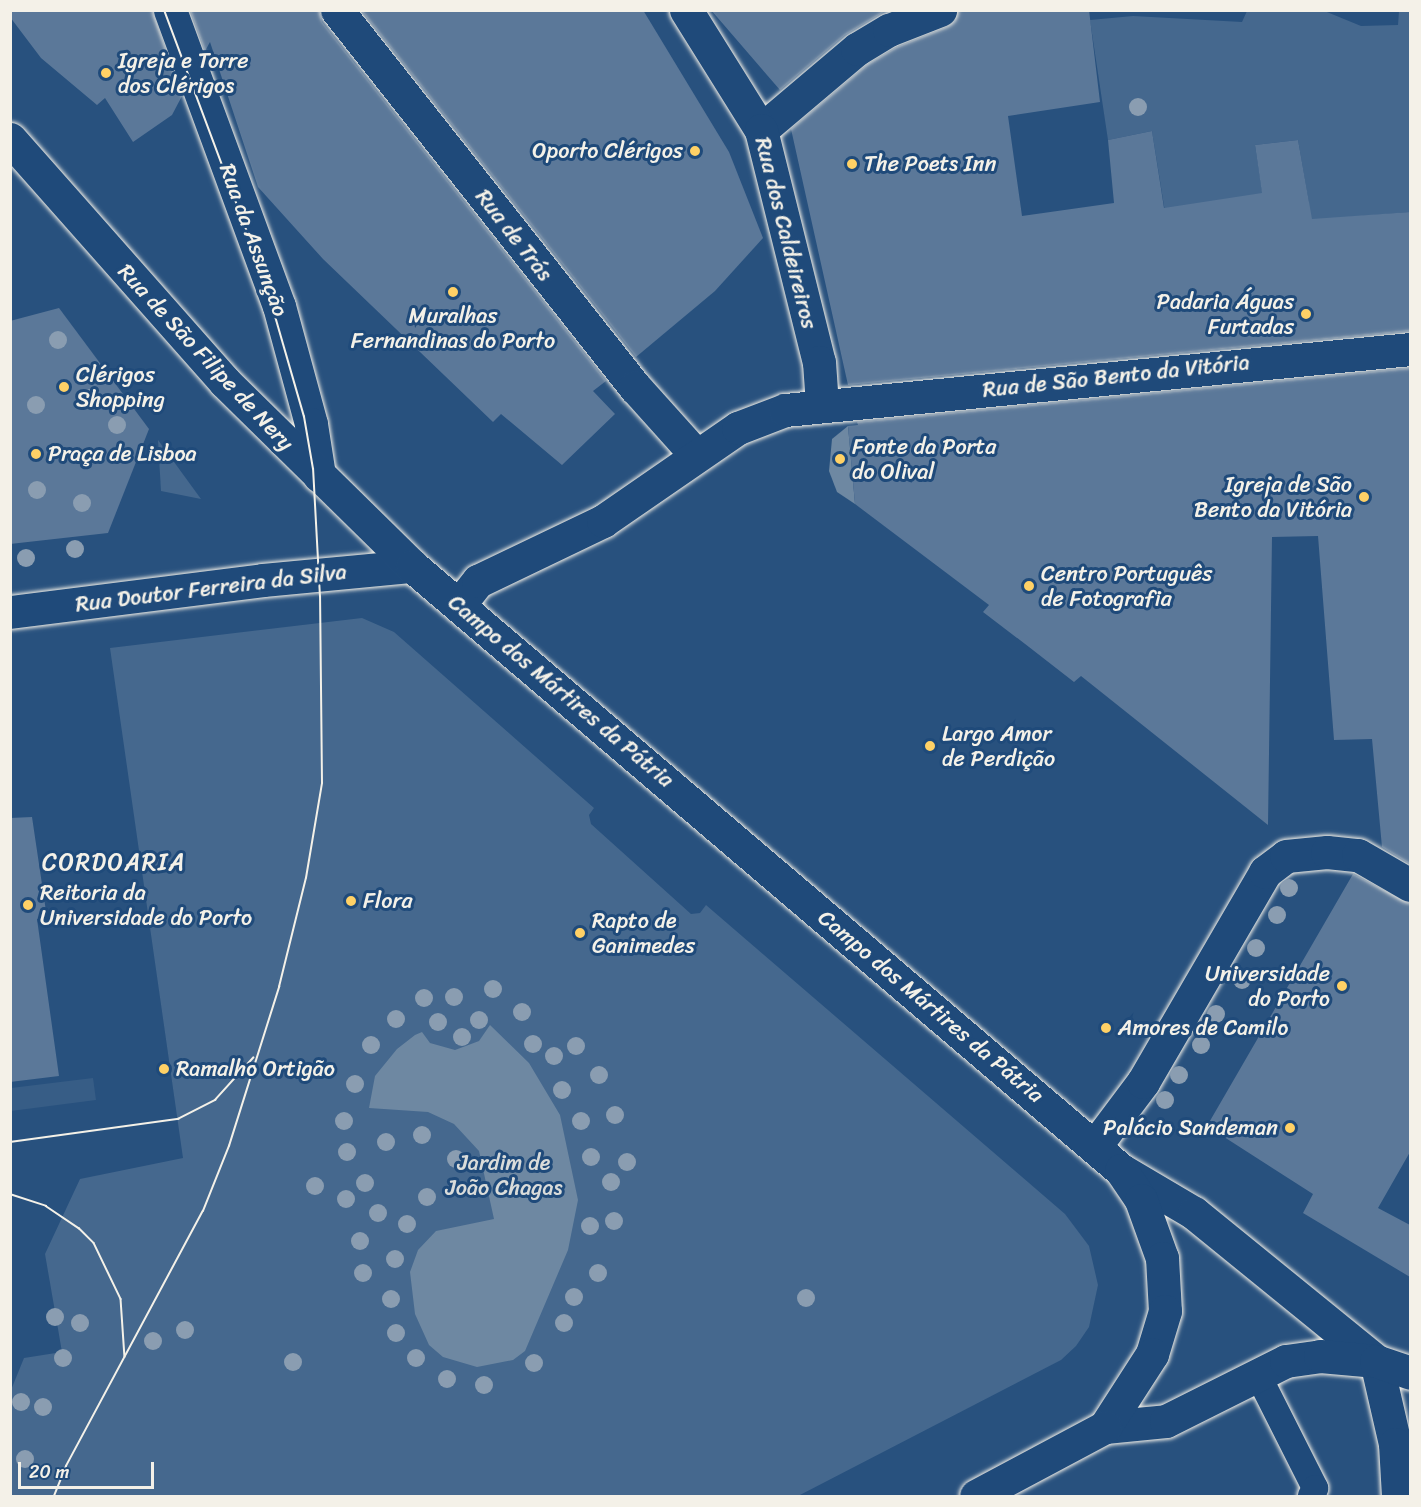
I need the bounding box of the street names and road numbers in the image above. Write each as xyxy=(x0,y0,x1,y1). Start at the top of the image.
street label: Rua dos Caldeireiros xyxy=(749,134,823,332)
street label: Rua da Assunção xyxy=(214,159,294,321)
street label: Rua de Trás xyxy=(469,183,559,287)
street label: Rua de São Filipe de Nery xyxy=(112,258,300,456)
street label: Rua de São Bento da Vitória xyxy=(980,349,1252,403)
street label: Rua Doutor Ferreira da Silva xyxy=(74,558,348,618)
street label: Campo dos Mártires da Pátria xyxy=(443,589,679,793)
street label: Campo dos Mártires da Pátria xyxy=(813,904,1049,1108)

